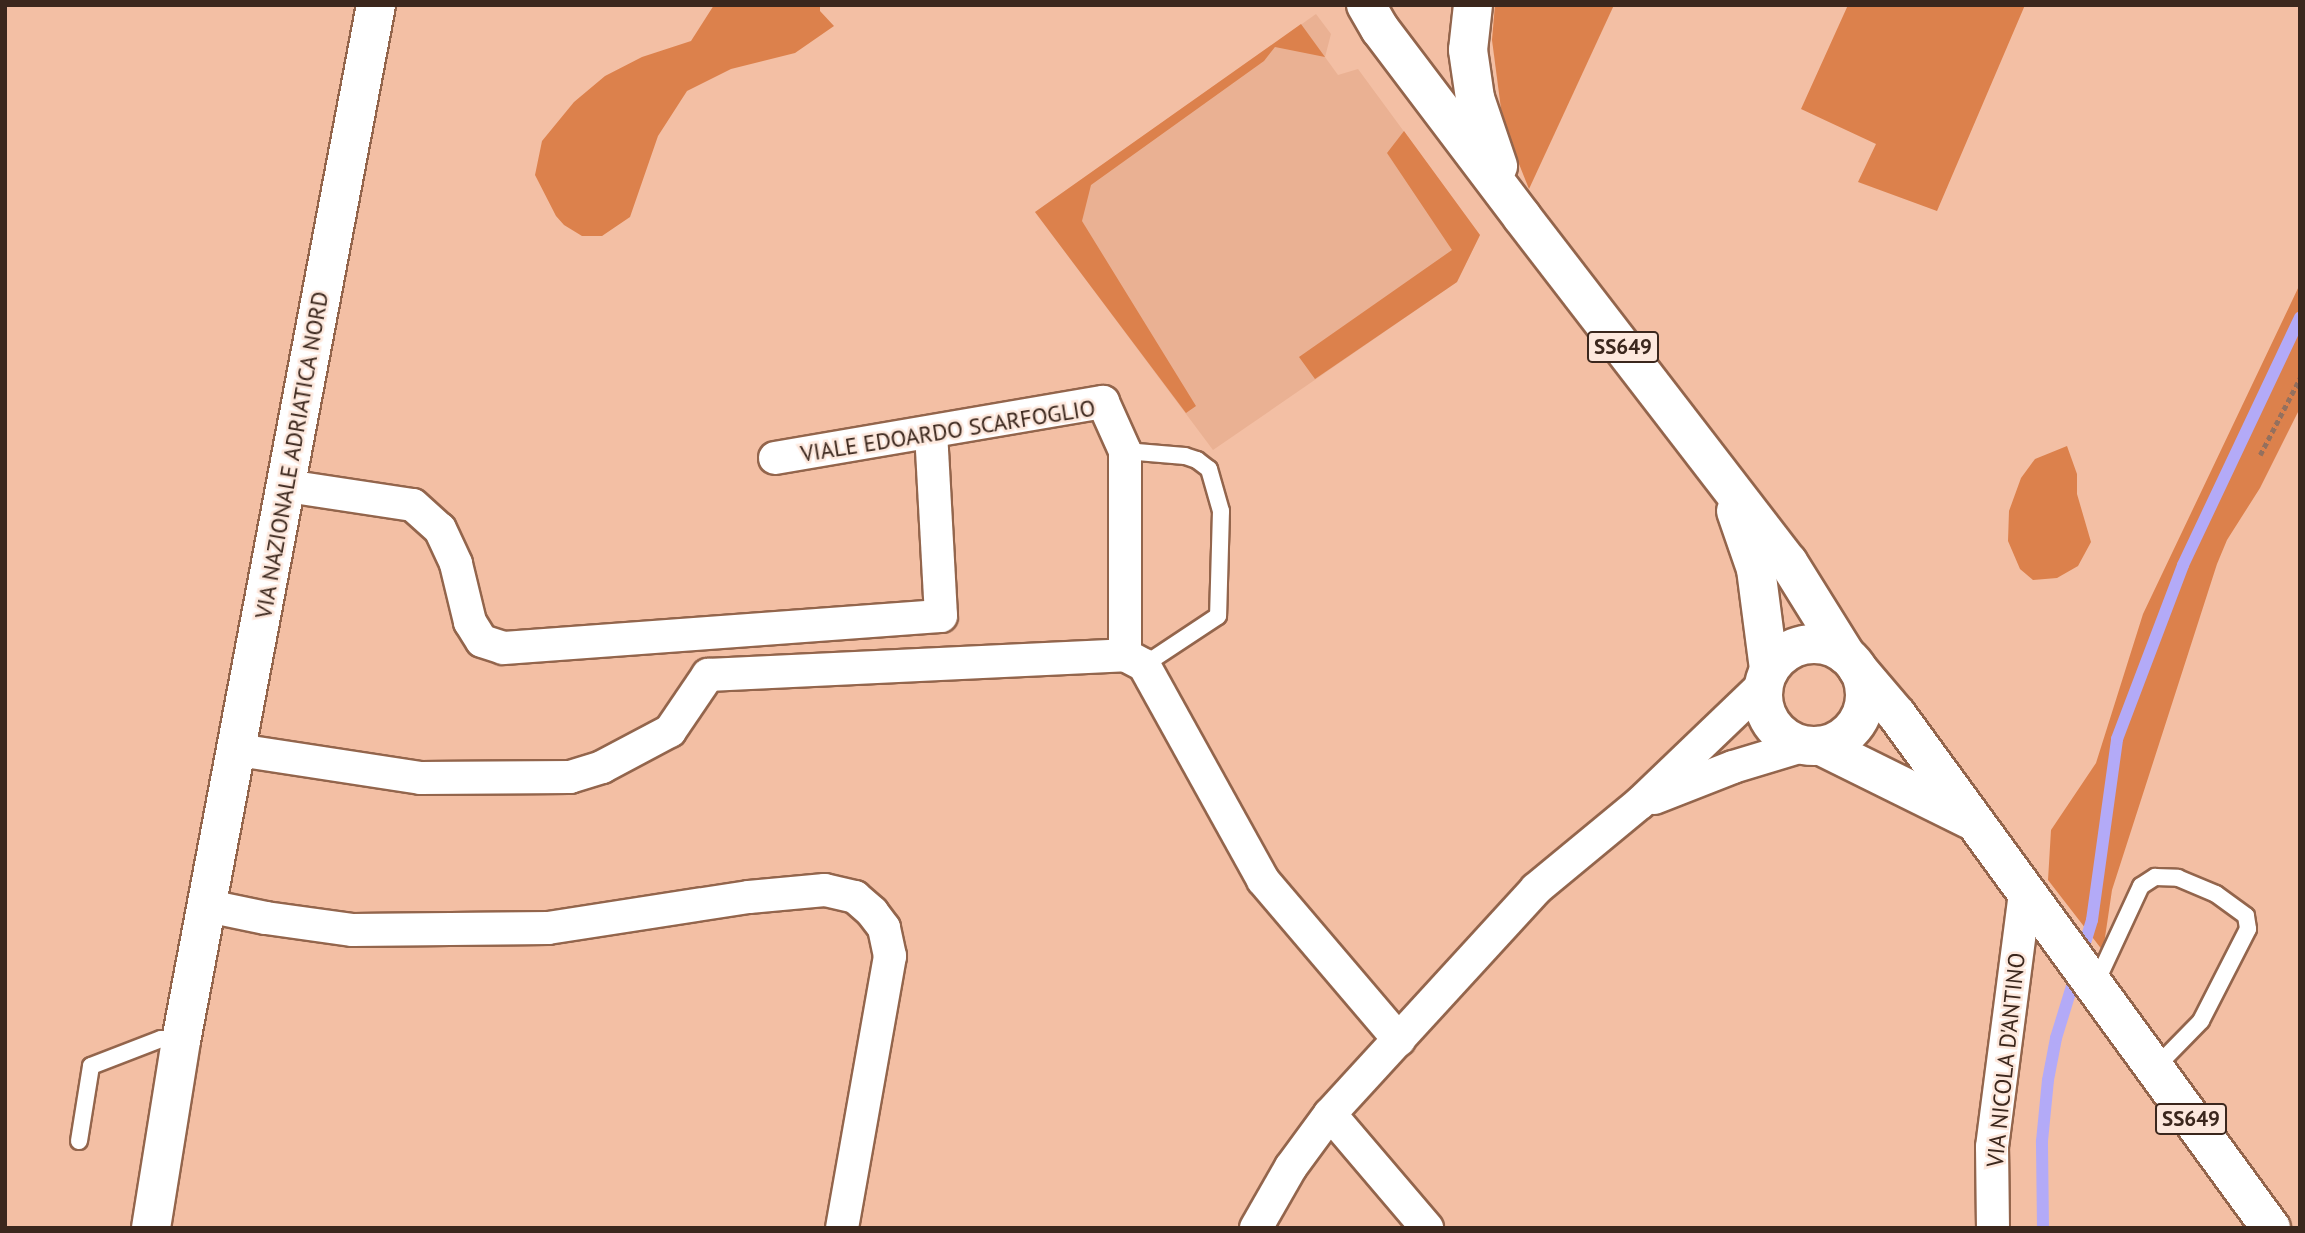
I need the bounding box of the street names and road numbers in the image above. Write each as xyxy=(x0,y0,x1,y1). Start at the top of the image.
street label: VIA NAZIONALE ADRIATICA NORD xyxy=(249,288,335,622)
road number: SS649 xyxy=(1586,330,1660,364)
street label: VIALE EDOARDO SCARFOGLIO xyxy=(799,394,1097,468)
street label: VIA NICOLA D'ANTINO xyxy=(1981,950,2031,1170)
road number: SS649 xyxy=(2154,1102,2228,1136)

